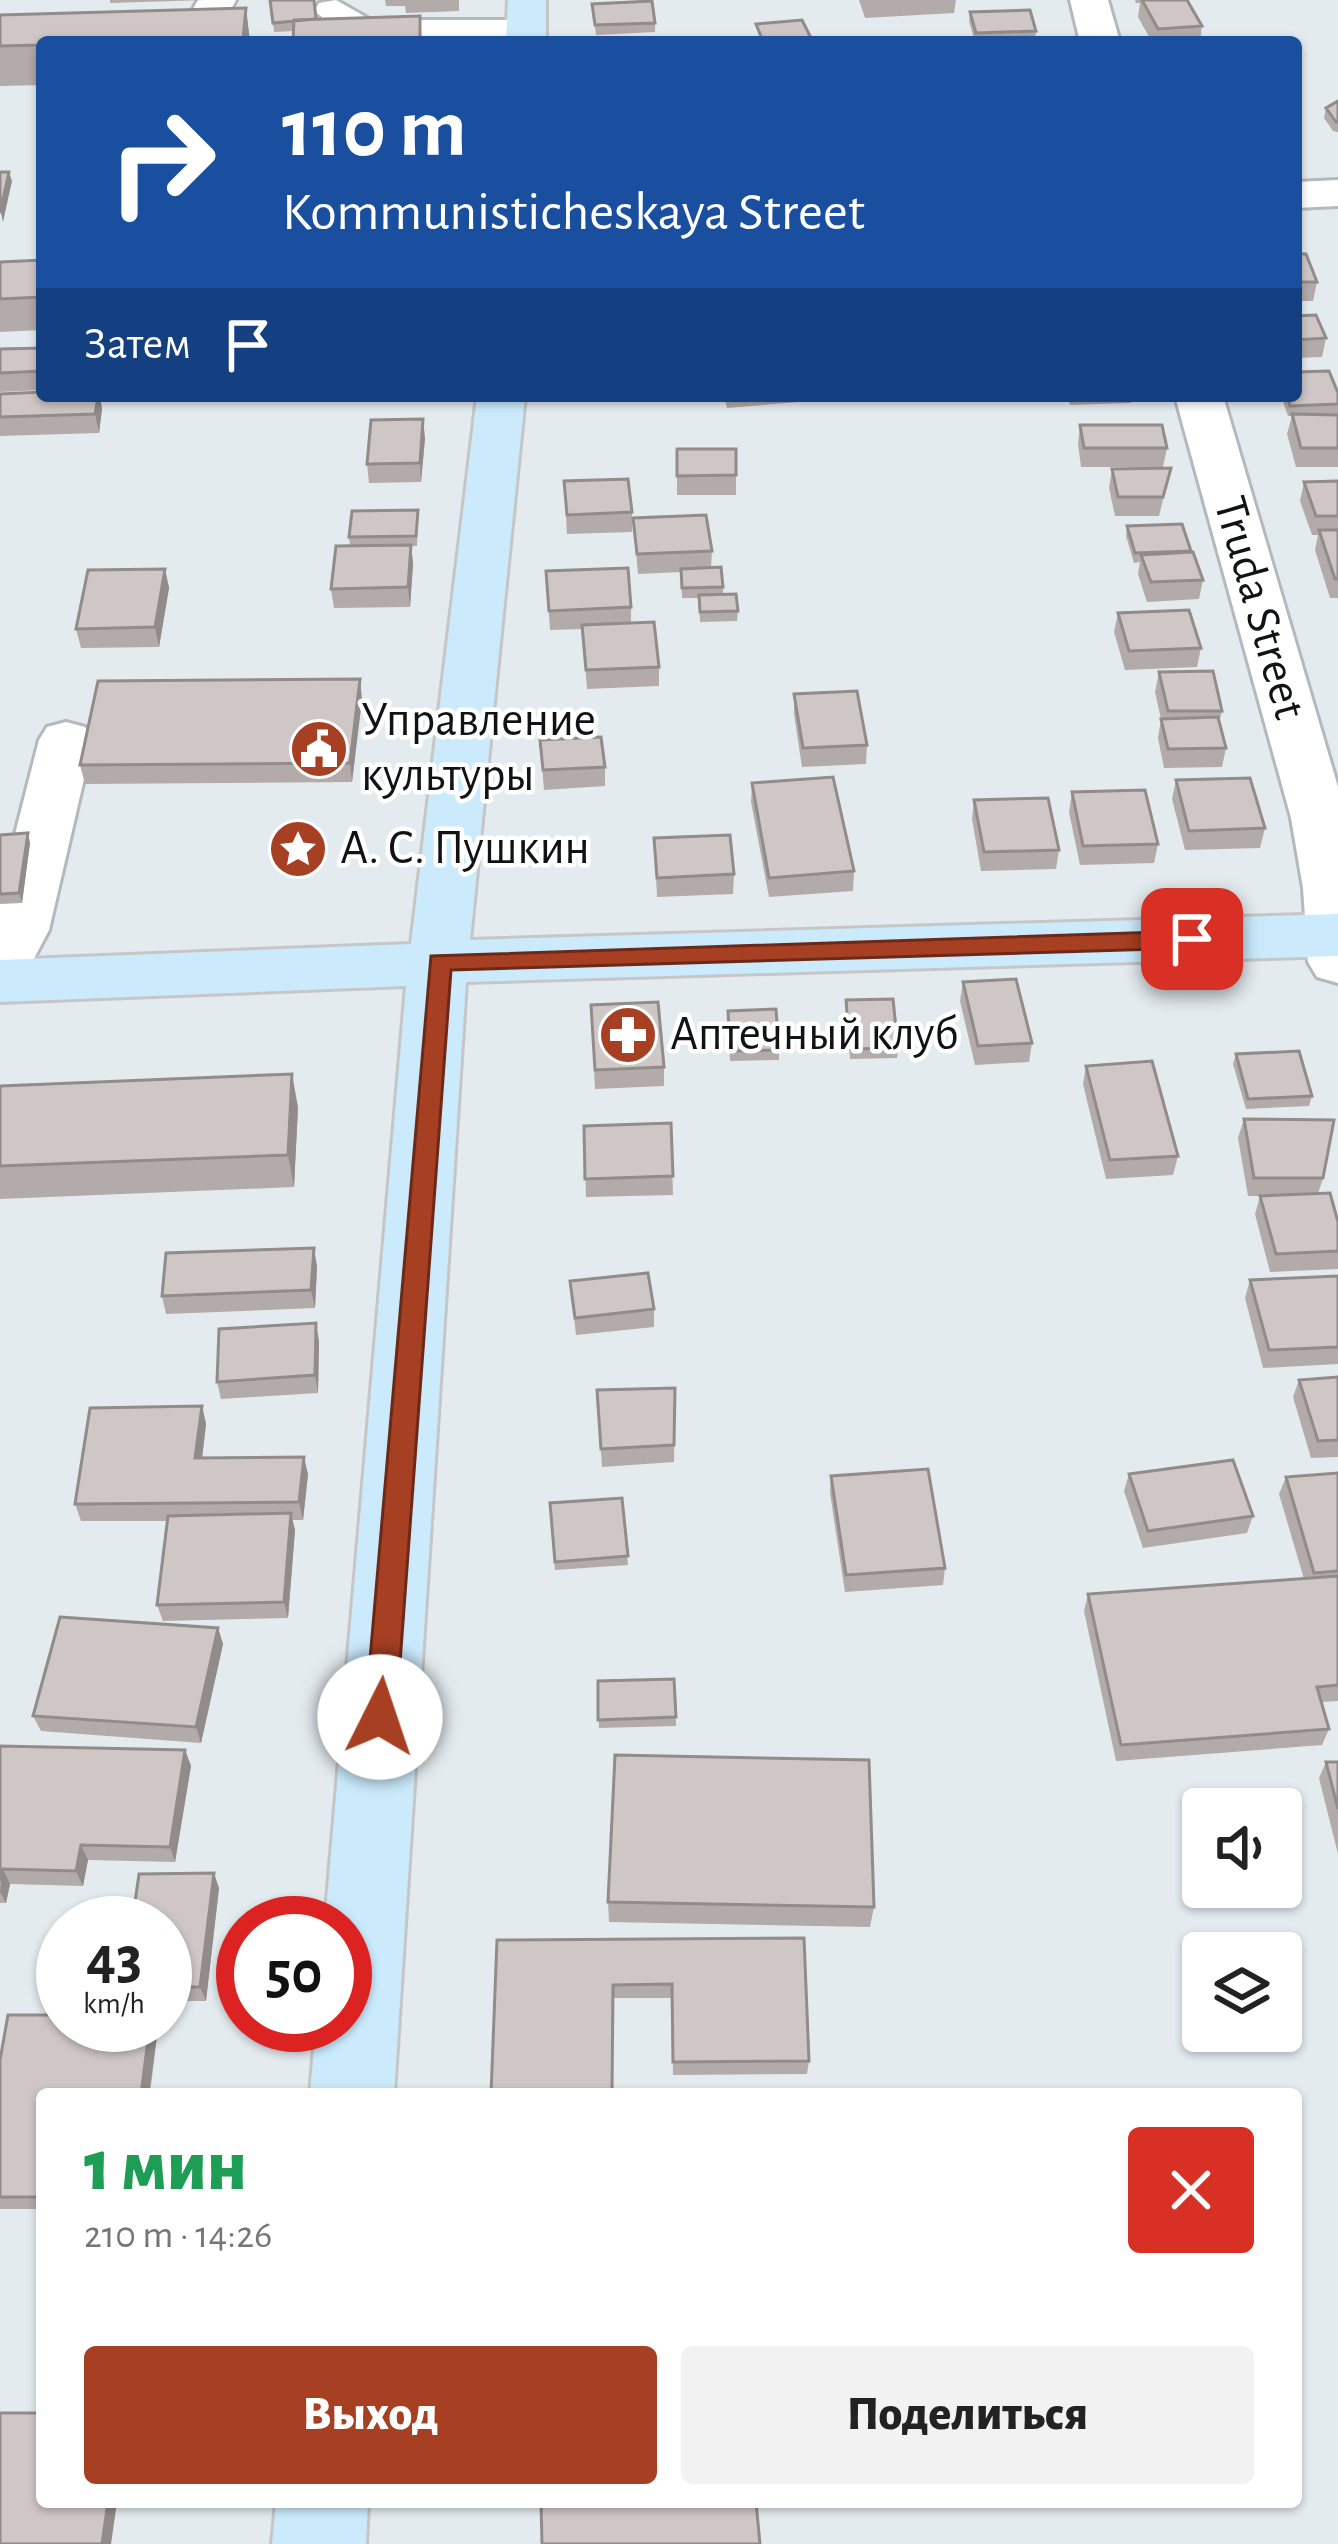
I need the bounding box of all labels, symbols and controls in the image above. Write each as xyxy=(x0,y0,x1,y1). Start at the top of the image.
icon: right xyxy=(84,84,240,240)
text: 110 m xyxy=(282,88,467,172)
text: Kommunisticheskaya Street xyxy=(282,186,865,240)
icon: arrive xyxy=(215,312,281,378)
text: Затем xyxy=(84,322,191,367)
street label: Truda Street xyxy=(1204,492,1314,724)
place label: Управление культуры xyxy=(361,697,596,800)
public building icon: Управление культуры xyxy=(288,718,350,780)
place icon: А. С. Пушкин xyxy=(267,818,329,880)
place label: А. С. Пушкин xyxy=(340,825,590,873)
pin xyxy=(1141,888,1243,990)
icon: arrive xyxy=(1159,906,1225,972)
pharmacy icon: Аптечный клуб xyxy=(597,1004,659,1066)
place label: Аптечный клуб xyxy=(670,1011,958,1059)
position arrow xyxy=(317,1654,443,1780)
map controls xyxy=(1182,1788,1302,2052)
button: sound xyxy=(1182,1788,1302,1908)
speed limit sign: 50 xyxy=(216,1896,372,2052)
text: 43 xyxy=(86,1929,142,1989)
button: layers xyxy=(1182,1932,1302,2052)
text: km/h xyxy=(83,1989,145,2019)
button: close xyxy=(1128,2127,1254,2253)
text: 1 мин xyxy=(84,2131,247,2203)
text: 210 m · 14:26 xyxy=(84,2216,272,2255)
button: Выход xyxy=(84,2346,657,2484)
button: Поделиться xyxy=(681,2346,1254,2484)

